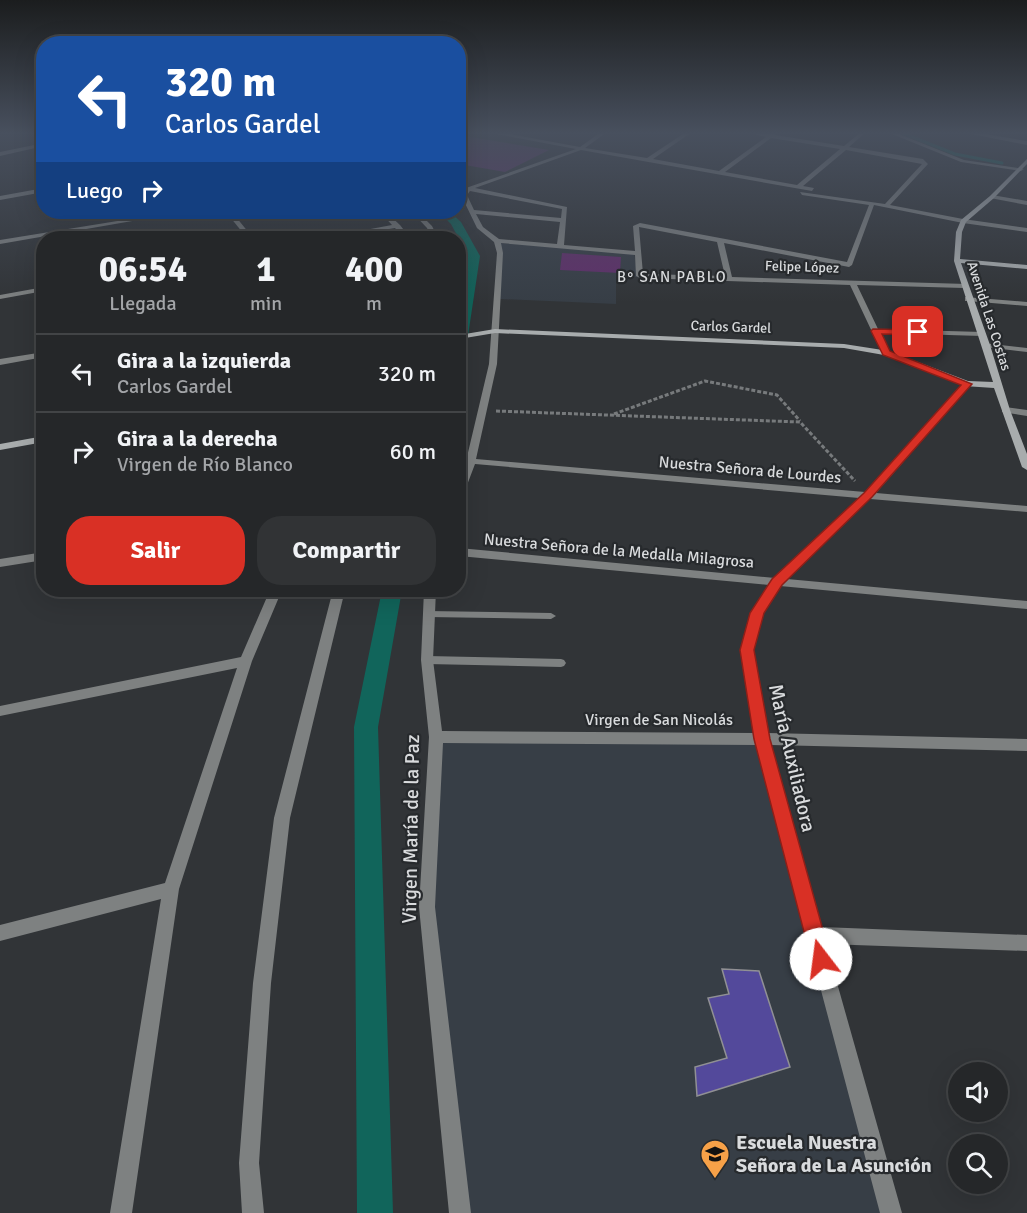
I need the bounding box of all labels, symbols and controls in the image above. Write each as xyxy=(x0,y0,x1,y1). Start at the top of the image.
text: 320 m xyxy=(165,57,276,108)
icon: left xyxy=(66,60,144,138)
text: Carlos Gardel xyxy=(165,108,321,141)
icon: right xyxy=(135,174,168,207)
text: Luego xyxy=(66,177,123,204)
text: 06:54 xyxy=(99,247,187,292)
text: 1 xyxy=(256,247,276,292)
text: 400 xyxy=(345,247,403,292)
street label: Felipe López xyxy=(765,257,839,277)
street label: Avenida Las Costas xyxy=(963,259,1015,373)
district label: B° SAN PABLO xyxy=(617,268,727,286)
text: Llegada xyxy=(109,291,177,316)
text: min xyxy=(250,291,282,316)
text: m xyxy=(366,291,382,316)
pin xyxy=(892,306,943,357)
icon: arrive xyxy=(901,315,934,348)
street label: Carlos Gardel xyxy=(690,317,772,337)
text: Gira a la izquierda xyxy=(117,347,291,374)
icon: left xyxy=(66,357,99,390)
text: 320 m xyxy=(378,360,436,387)
text: Carlos Gardel xyxy=(117,374,232,399)
text: Gira a la derecha xyxy=(117,425,278,452)
icon: right xyxy=(66,435,99,468)
text: 60 m xyxy=(390,438,436,465)
text: Virgen de Río Blanco xyxy=(117,452,293,477)
street label: Nuestra Señora de Lourdes xyxy=(658,452,842,488)
button: Salir xyxy=(66,516,245,585)
button: Compartir xyxy=(257,516,436,585)
street label: Nuestra Señora de la Medalla Milagrosa xyxy=(483,529,755,573)
street label: María Auxiliadora xyxy=(763,682,821,834)
street label: Virgen de San Nicolás xyxy=(585,710,733,730)
street label: Virgen María de la Paz xyxy=(397,734,425,924)
position arrow xyxy=(789,927,853,991)
map controls xyxy=(948,1062,1008,1194)
button: sound xyxy=(948,1062,1008,1122)
place label: Escuela Nuestra Señora de La Asunción xyxy=(736,1130,932,1178)
button: search xyxy=(948,1134,1008,1194)
school or university icon: Escuela Nuestra Señora de La Asunción xyxy=(699,1138,731,1180)

